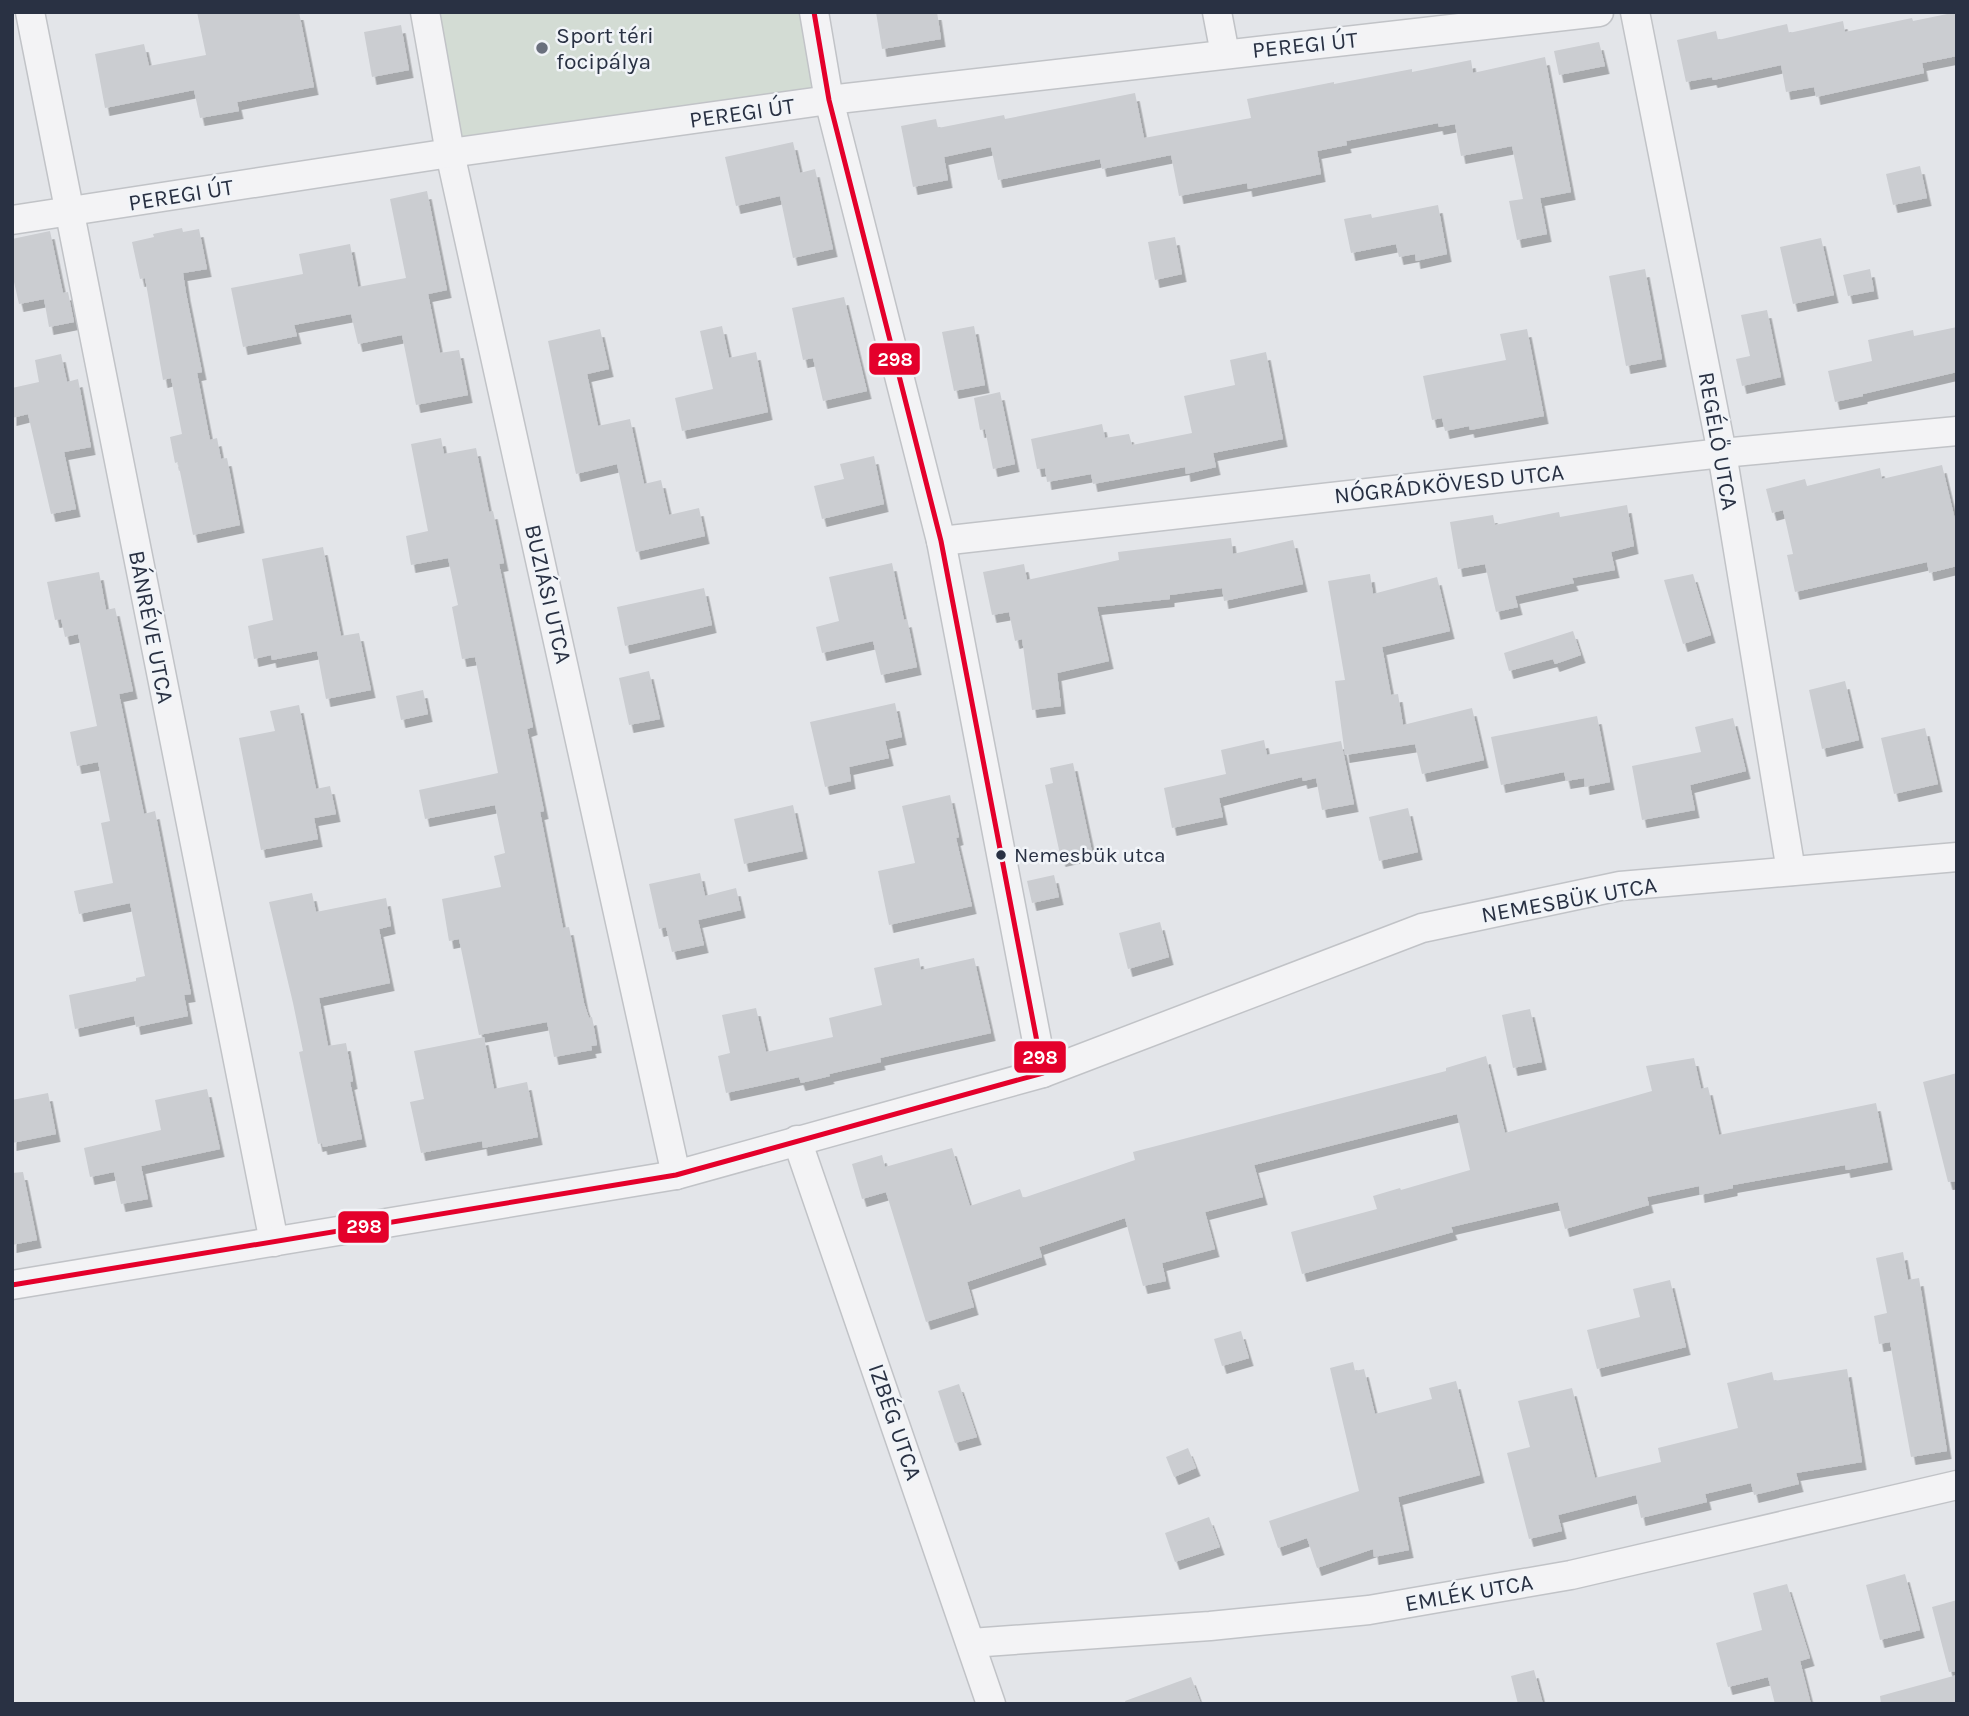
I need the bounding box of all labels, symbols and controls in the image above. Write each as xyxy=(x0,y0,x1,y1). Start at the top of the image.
place label: Sport téri focipálya xyxy=(556,22,654,75)
street label: PEREGI ÚT xyxy=(1251,26,1360,64)
marker: Sport téri focipálya xyxy=(534,40,550,56)
street label: PEREGI ÚT xyxy=(688,92,797,134)
street label: PEREGI ÚT xyxy=(127,173,236,217)
line badge: 298 xyxy=(868,342,921,376)
text: 298 xyxy=(877,349,913,371)
street label: REGÉLŐ UTCA xyxy=(1693,370,1743,512)
street label: NÓGRÁDKÖVESD UTCA xyxy=(1333,459,1565,509)
street label: BUZIÁSI UTCA xyxy=(519,522,577,666)
street label: BÁNRÉVE UTCA xyxy=(123,548,179,706)
place label: Nemesbük utca xyxy=(1014,843,1166,867)
marker: Nemesbük utca xyxy=(994,848,1008,862)
street label: NEMESBÜK UTCA xyxy=(1479,871,1659,929)
line badge: 298 xyxy=(1013,1040,1067,1074)
text: 298 xyxy=(1022,1047,1058,1069)
line badge: 298 xyxy=(337,1210,390,1244)
text: 298 xyxy=(346,1216,382,1238)
street label: IZBÉG UTCA xyxy=(862,1360,928,1484)
street label: EMLÉK UTCA xyxy=(1403,1568,1535,1618)

